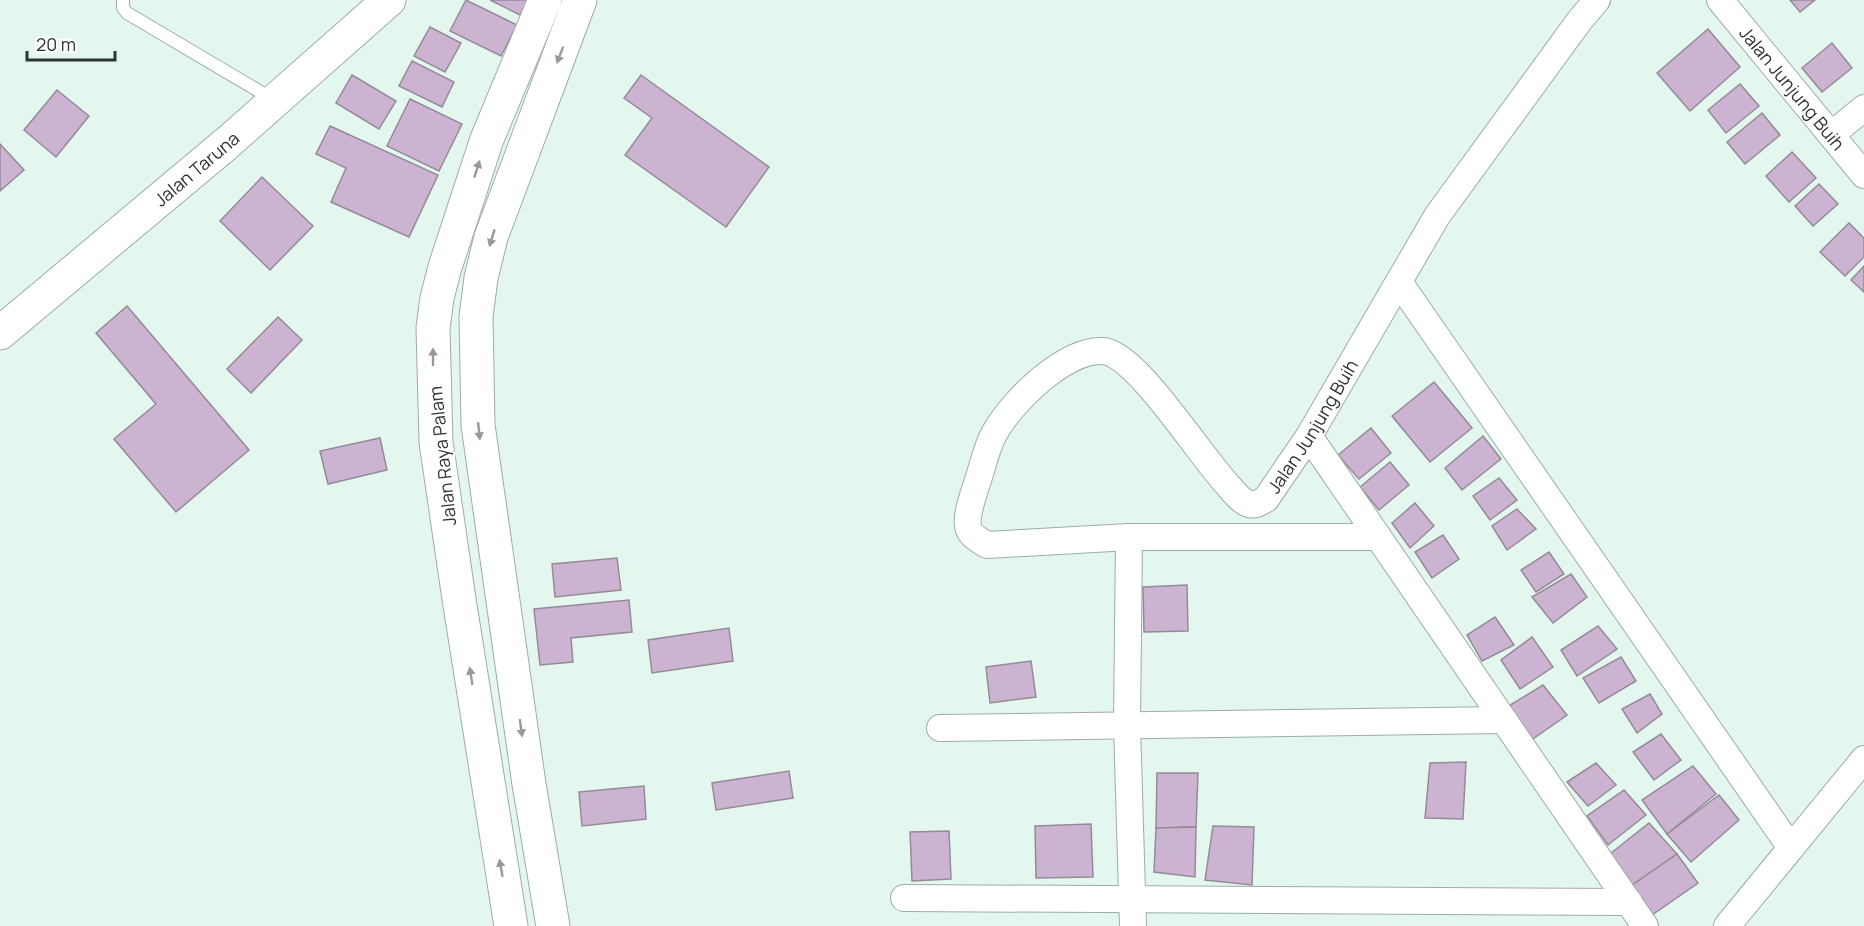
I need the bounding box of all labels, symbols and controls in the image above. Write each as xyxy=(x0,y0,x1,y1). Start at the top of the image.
street label: Jalan Junjung Buih xyxy=(1734,21,1850,155)
scale bar xyxy=(27,24,116,62)
text: 20 m xyxy=(36,32,76,56)
one-way arrow xyxy=(554,46,564,64)
street label: Jalan Taruna xyxy=(149,126,244,211)
one-way arrow xyxy=(473,160,482,178)
one-way arrow xyxy=(487,229,496,247)
one-way arrow xyxy=(428,348,438,367)
street label: Jalan Junjung Buih xyxy=(1261,355,1363,498)
street label: Jalan Raya Palam xyxy=(423,385,461,527)
one-way arrow xyxy=(474,421,484,440)
one-way arrow xyxy=(466,666,475,685)
one-way arrow xyxy=(517,718,526,737)
one-way arrow xyxy=(497,859,506,878)

